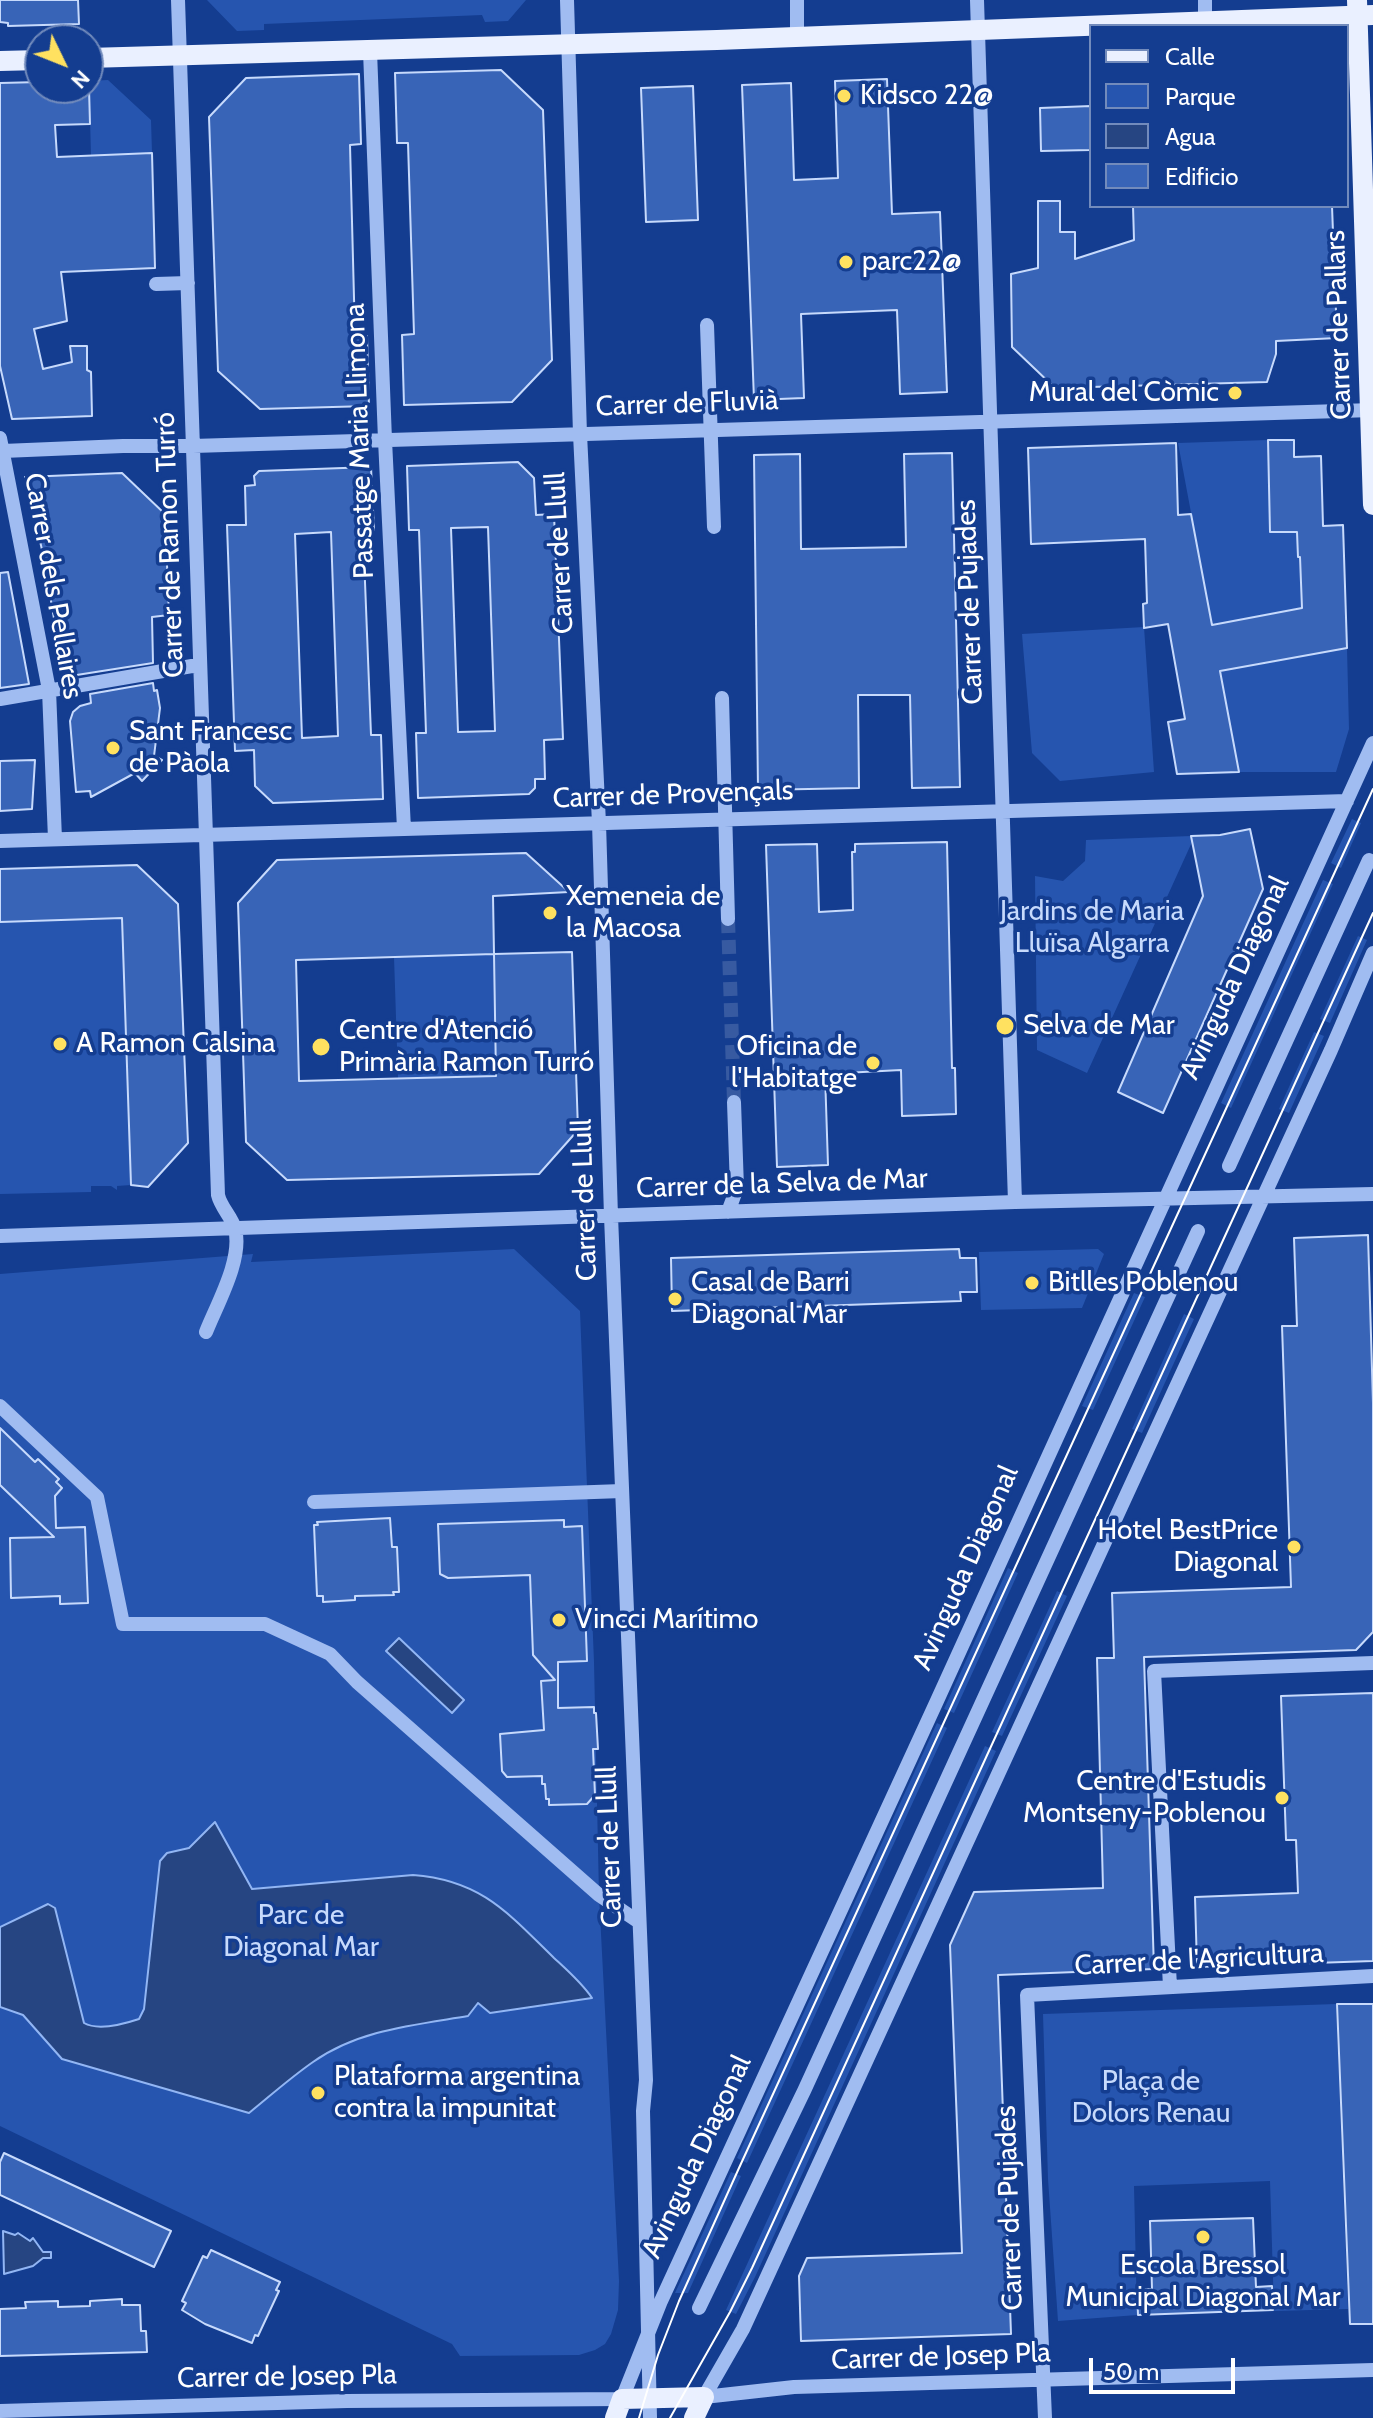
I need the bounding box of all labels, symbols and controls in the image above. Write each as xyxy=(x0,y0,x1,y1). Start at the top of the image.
north arrow xyxy=(24,24,104,104)
legend xyxy=(1089,24,1349,208)
text: Calle xyxy=(1165,42,1215,71)
text: N xyxy=(65,64,96,94)
place label: Kidsco 22@ xyxy=(860,79,993,113)
text: Parque xyxy=(1165,82,1235,111)
marker: Kidsco 22@ xyxy=(835,87,853,105)
text: Agua xyxy=(1165,122,1216,151)
text: Edificio xyxy=(1165,162,1239,191)
street label: Carrer de Pallars xyxy=(1319,230,1359,420)
place label: parc22@ xyxy=(862,245,962,279)
marker: parc22@ xyxy=(837,253,855,271)
street label: Passatge Maria Llimona xyxy=(338,303,382,579)
place label: Mural del Còmic xyxy=(1029,376,1219,410)
street label: Carrer de Fluvià xyxy=(595,384,779,424)
marker: Mural del Còmic xyxy=(1226,384,1244,402)
street label: Carrer de Ramon Turró xyxy=(149,412,191,678)
street label: Carrer dels Pellaires xyxy=(17,470,89,702)
street label: Carrer de Llull xyxy=(539,471,581,635)
street label: Carrer de Pujades xyxy=(950,499,990,705)
place label: Sant Francesc de Pàola xyxy=(129,715,292,781)
marker: Sant Francesc de Pàola xyxy=(104,739,122,757)
street label: Carrer de Provençals xyxy=(552,774,794,816)
street label: Avinguda Diagonal xyxy=(1173,871,1297,1085)
place label: Xemeneia de la Macosa xyxy=(566,880,720,946)
park label: Jardins de Maria Lluïsa Algarra xyxy=(1000,895,1184,961)
marker: Xemeneia de la Macosa xyxy=(541,904,559,922)
place label: Selva de Mar xyxy=(1023,1009,1174,1043)
place label: Centre d'Atenció Primària Ramon Turró xyxy=(339,1014,594,1080)
marker: Selva de Mar xyxy=(994,1015,1016,1037)
place label: A Ramon Calsina xyxy=(76,1027,276,1061)
place label: Oficina de l'Habitatge xyxy=(731,1030,857,1096)
marker: A Ramon Calsina xyxy=(51,1035,69,1053)
marker: Centre d'Atenció Primària Ramon Turró xyxy=(310,1036,332,1058)
marker: Oficina de l'Habitatge xyxy=(864,1054,882,1072)
street label: Carrer de Llull xyxy=(565,1118,605,1282)
street label: Carrer de la Selva de Mar xyxy=(636,1162,928,1206)
place label: Casal de Barri Diagonal Mar xyxy=(691,1266,850,1332)
place label: Bitlles Poblenou xyxy=(1048,1266,1238,1300)
marker: Bitlles Poblenou xyxy=(1023,1274,1041,1292)
marker: Casal de Barri Diagonal Mar xyxy=(666,1290,684,1308)
street label: Avinguda Diagonal xyxy=(906,1461,1026,1675)
place label: Hotel BestPrice Diagonal xyxy=(1098,1514,1278,1580)
marker: Hotel BestPrice Diagonal xyxy=(1285,1538,1303,1556)
place label: Vincci Marítimo xyxy=(575,1603,758,1637)
marker: Vincci Marítimo xyxy=(550,1611,568,1629)
street label: Carrer de Llull xyxy=(590,1765,630,1929)
place label: Centre d'Estudis Montseny-Poblenou xyxy=(1023,1765,1266,1831)
marker: Centre d'Estudis Montseny-Poblenou xyxy=(1273,1789,1291,1807)
park label: Parc de Diagonal Mar xyxy=(223,1899,379,1965)
street label: Carrer de l'Agricultura xyxy=(1074,1937,1324,1983)
street label: Avinguda Diagonal xyxy=(635,2050,759,2264)
place label: Plataforma argentina contra la impunitat xyxy=(334,2060,580,2126)
park label: Plaça de Dolors Renau xyxy=(1072,2065,1230,2131)
marker: Plataforma argentina contra la impunitat xyxy=(309,2084,327,2102)
street label: Carrer de Pujades xyxy=(990,2105,1030,2311)
marker: Escola Bressol Municipal Diagonal Mar xyxy=(1194,2228,1212,2246)
place label: Escola Bressol Municipal Diagonal Mar xyxy=(1066,2249,1340,2315)
street label: Carrer de Josep Pla xyxy=(831,2336,1051,2378)
scale bar xyxy=(1093,2342,1239,2392)
text: 50 m xyxy=(1103,2357,1159,2386)
street label: Carrer de Josep Pla xyxy=(177,2358,397,2396)

